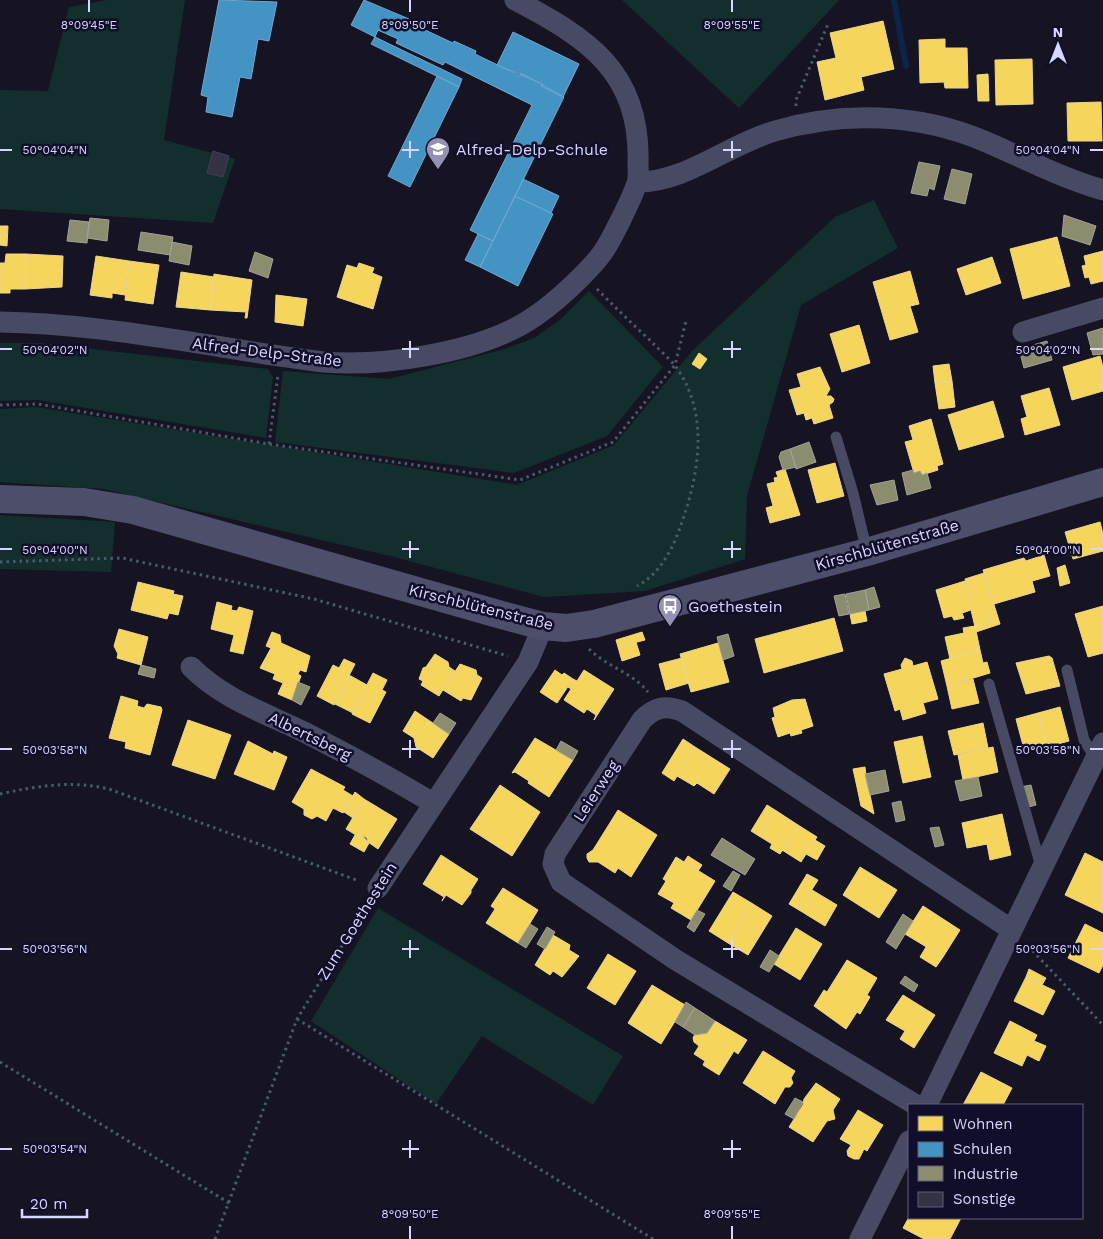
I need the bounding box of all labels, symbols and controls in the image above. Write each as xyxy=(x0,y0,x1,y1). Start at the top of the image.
text: 8°09'45"E xyxy=(61,18,117,32)
text: 8°09'50"E xyxy=(381,18,439,32)
text: 8°09'55"E xyxy=(703,18,761,32)
north arrow xyxy=(1033,20,1083,70)
text: N xyxy=(1053,24,1063,40)
school or university icon: Alfred-Delp-Schule xyxy=(425,136,451,170)
place label: Alfred-Delp-Schule xyxy=(456,140,608,159)
text: 50°04'04"N xyxy=(23,143,87,157)
text: 50°04'04"N xyxy=(1016,143,1080,157)
street label: Alfred-Delp-Straße xyxy=(191,333,343,371)
text: 50°04'02"N xyxy=(22,343,88,357)
text: 50°04'02"N xyxy=(1015,343,1081,357)
street label: Kirschblütenstraße xyxy=(813,515,961,575)
text: 50°04'00"N xyxy=(22,543,88,557)
text: 50°04'00"N xyxy=(1015,543,1081,557)
street label: Kirschblütenstraße xyxy=(407,580,555,634)
bus stop icon: Goethestein xyxy=(657,593,683,627)
place label: Goethestein xyxy=(688,597,783,616)
street label: Albertsberg xyxy=(265,708,355,764)
text: 50°03'58"N xyxy=(22,743,88,757)
text: 50°03'58"N xyxy=(1015,743,1081,757)
street label: Leierweg xyxy=(569,756,623,825)
street label: Zum Goethestein xyxy=(313,859,401,983)
text: 50°03'56"N xyxy=(23,942,87,956)
text: 50°03'56"N xyxy=(1016,942,1080,956)
legend xyxy=(908,1104,1083,1219)
text: Wohnen xyxy=(953,1115,1012,1133)
text: Schulen xyxy=(953,1140,1012,1158)
text: 50°03'54"N xyxy=(23,1142,87,1156)
text: Industrie xyxy=(953,1165,1018,1183)
scale bar xyxy=(22,1186,88,1218)
text: Sonstige xyxy=(953,1190,1016,1208)
text: 20 m xyxy=(30,1195,68,1213)
text: 8°09'50"E xyxy=(381,1207,439,1221)
text: 8°09'55"E xyxy=(703,1207,761,1221)

